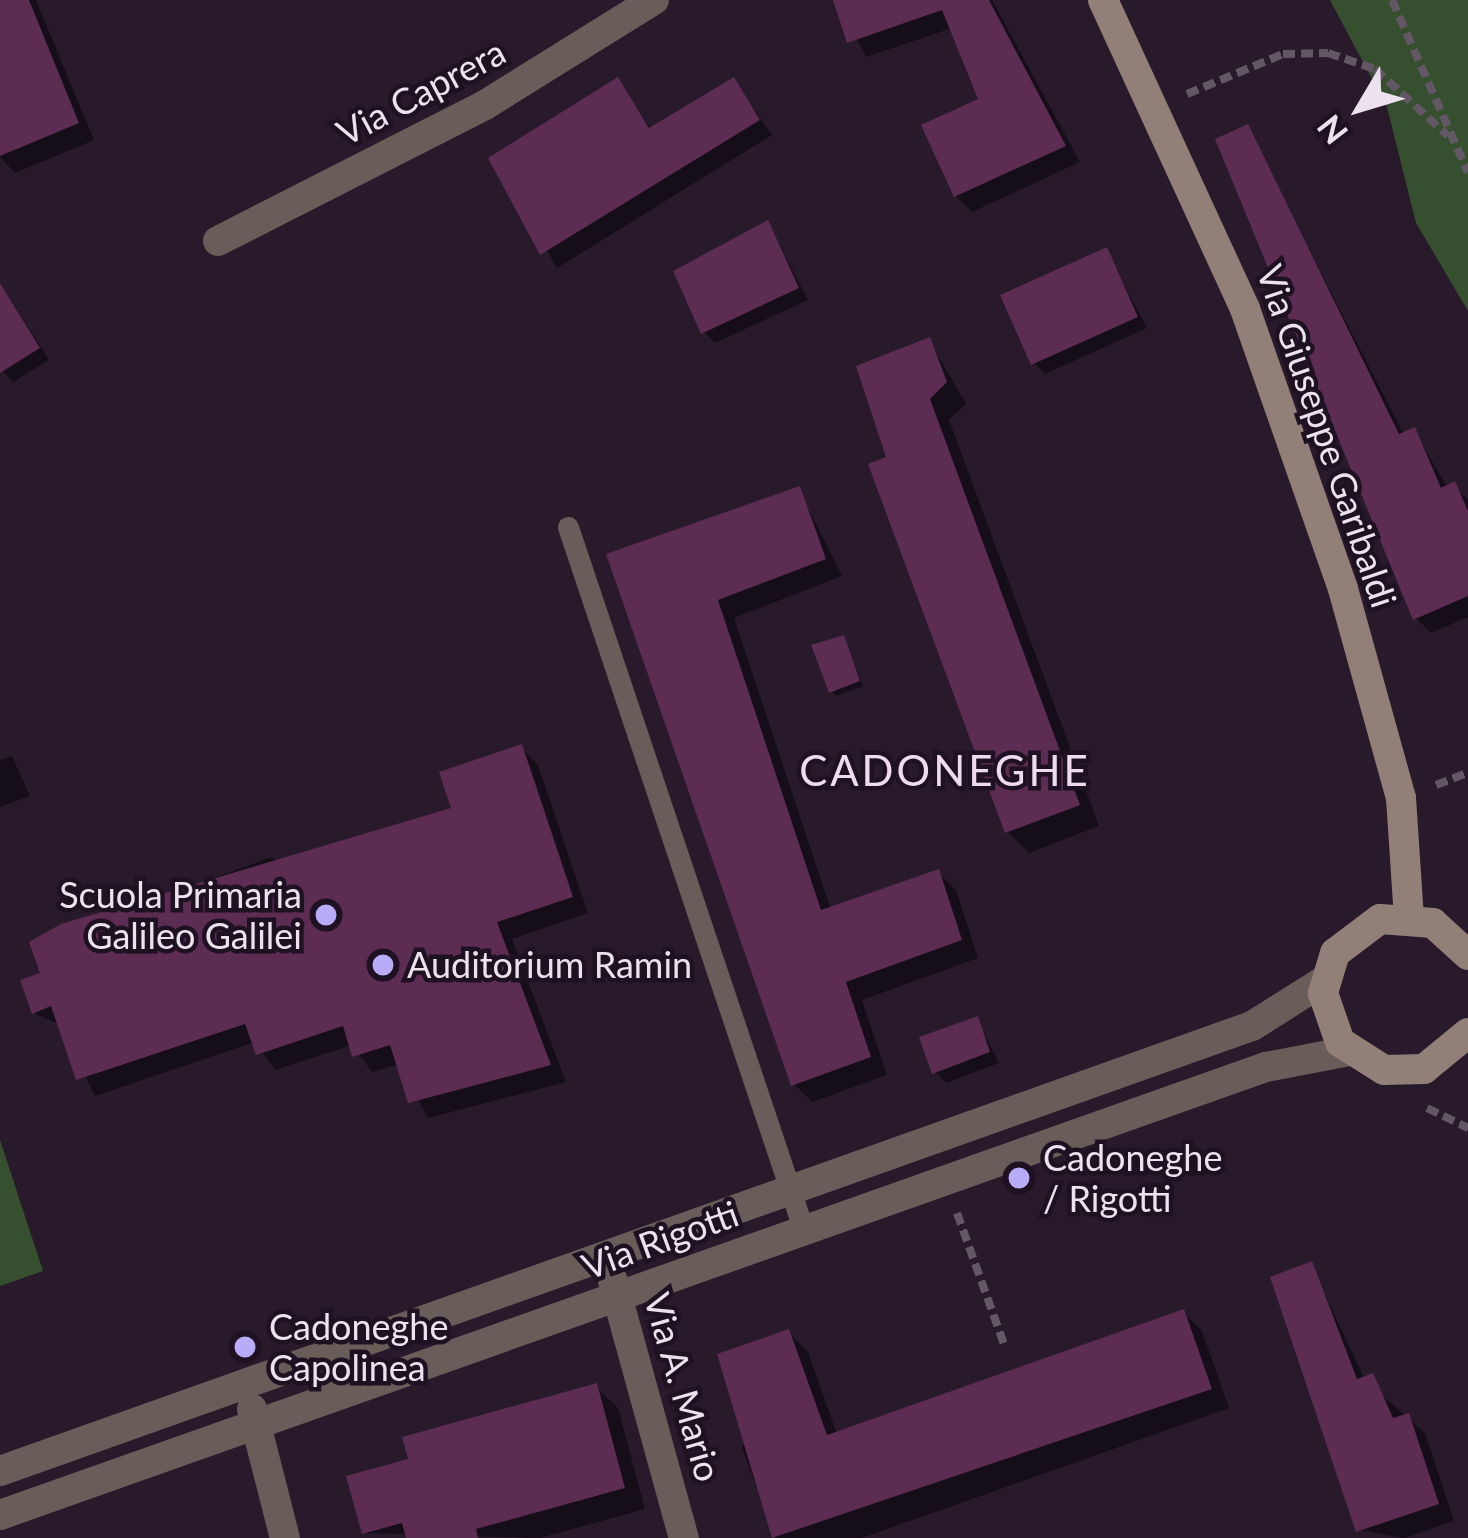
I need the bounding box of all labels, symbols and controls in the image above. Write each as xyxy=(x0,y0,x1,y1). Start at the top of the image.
street label: Via Caprera xyxy=(329,30,513,154)
north arrow xyxy=(1300,48,1420,168)
text: N xyxy=(1308,108,1355,152)
street label: Via Giuseppe Garibaldi xyxy=(1248,259,1406,613)
district label: CADONEGHE xyxy=(799,745,1091,795)
place label: Scuola Primaria Galileo Galilei xyxy=(59,872,302,957)
marker: Scuola Primaria Galileo Galilei xyxy=(313,902,339,928)
place label: Auditorium Ramin xyxy=(407,943,692,987)
marker: Auditorium Ramin xyxy=(370,952,396,978)
place label: Cadoneghe / Rigotti xyxy=(1043,1135,1222,1220)
marker: Cadoneghe / Rigotti xyxy=(1006,1165,1032,1191)
street label: Via Rigotti xyxy=(576,1192,744,1288)
street label: Via A. Mario xyxy=(635,1287,731,1487)
place label: Cadoneghe Capolinea xyxy=(269,1304,448,1389)
marker: Cadoneghe Capolinea xyxy=(232,1334,258,1360)

